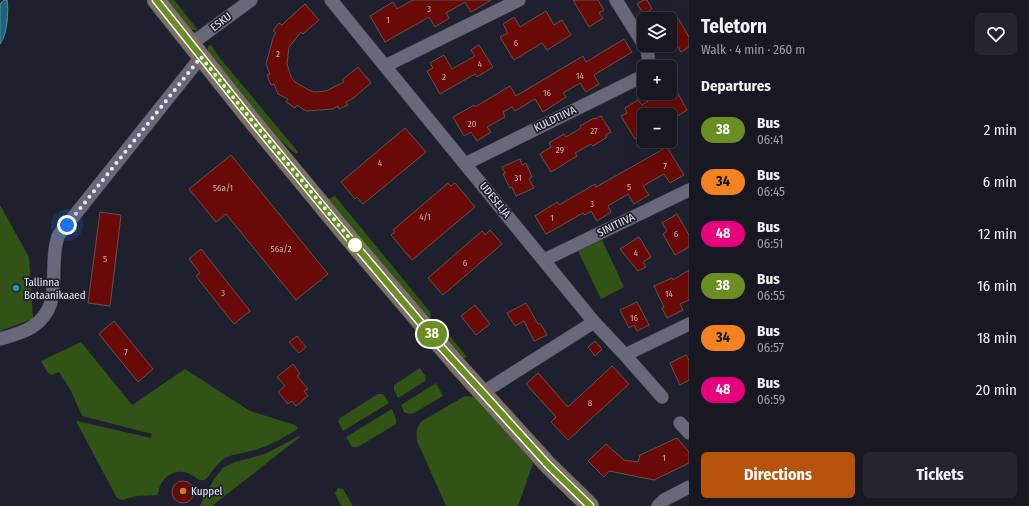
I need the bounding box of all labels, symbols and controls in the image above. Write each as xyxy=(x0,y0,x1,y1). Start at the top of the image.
house number: 3 xyxy=(427,4,431,14)
street label: ESKU xyxy=(208,10,234,34)
map controls xyxy=(637,12,677,148)
button: layers xyxy=(637,12,677,52)
button: heart xyxy=(975,13,1017,55)
house number: 1 xyxy=(386,15,390,25)
text: Teletorn xyxy=(701,15,767,38)
house number: 6 xyxy=(514,38,519,48)
text: Walk · 4 min · 260 m xyxy=(701,42,805,57)
house number: 2 xyxy=(276,49,280,59)
house number: 4 xyxy=(478,59,483,69)
button: + xyxy=(637,60,677,100)
house number: 14 xyxy=(576,71,585,81)
house number: 2 xyxy=(442,72,446,82)
text: Departures xyxy=(701,77,771,95)
house number: 16 xyxy=(543,88,552,98)
street label: KULDTIIVA xyxy=(532,103,578,135)
button: − xyxy=(637,108,677,148)
text: Bus xyxy=(757,114,780,132)
house number: 20 xyxy=(468,119,477,129)
text: 38 xyxy=(716,121,730,138)
text: 2 min xyxy=(984,121,1017,139)
house number: 27 xyxy=(590,126,598,136)
text: 06:41 xyxy=(757,132,784,147)
house number: 29 xyxy=(556,145,564,155)
house number: 4 xyxy=(378,158,383,168)
house number: 7 xyxy=(663,161,667,171)
text: Bus xyxy=(757,166,780,184)
house number: 31 xyxy=(514,173,522,183)
text: 34 xyxy=(716,173,730,190)
text: 6 min xyxy=(983,173,1017,191)
street label: UDESELJA xyxy=(477,180,513,221)
house number: 5 xyxy=(627,182,631,192)
house number: 56a/1 xyxy=(213,183,233,193)
text: 06:45 xyxy=(757,184,785,199)
house number: 3 xyxy=(590,199,594,209)
street label: SINITIIVA xyxy=(595,210,637,240)
house number: 4/1 xyxy=(419,212,431,222)
house number: 1 xyxy=(550,213,554,223)
your location xyxy=(57,215,77,235)
text: Bus xyxy=(757,218,780,236)
text: 48 xyxy=(716,225,730,242)
text: 12 min xyxy=(978,225,1017,243)
house number: 6 xyxy=(674,229,679,239)
unlabelled marker xyxy=(346,236,364,254)
text: 06:51 xyxy=(757,236,783,251)
house number: 56a/2 xyxy=(271,244,291,254)
house number: 4 xyxy=(634,248,639,258)
house number: 5 xyxy=(103,254,107,264)
house number: 6 xyxy=(463,258,468,268)
text: Bus xyxy=(757,270,780,288)
place label: Tallinna Botaanikaaed xyxy=(24,276,86,302)
text: 38 xyxy=(716,277,730,294)
text: 16 min xyxy=(977,277,1017,295)
marker: Tallinna Botaanikaaed xyxy=(11,283,21,293)
house number: 3 xyxy=(221,288,225,298)
text: 06:55 xyxy=(757,288,785,303)
house number: 14 xyxy=(665,289,674,299)
house number: 16 xyxy=(630,313,639,323)
line badge: 38 xyxy=(414,321,450,347)
text: Bus xyxy=(757,322,780,340)
text: 38 xyxy=(425,325,439,342)
text: 34 xyxy=(716,329,730,346)
text: 18 min xyxy=(977,329,1017,347)
text: 06:57 xyxy=(757,340,784,355)
house number: 7 xyxy=(124,347,128,357)
text: Bus xyxy=(757,374,780,392)
text: 48 xyxy=(716,381,730,398)
text: 20 min xyxy=(976,381,1017,399)
text: 06:59 xyxy=(757,392,785,407)
house number: 8 xyxy=(588,398,593,408)
button: Directions xyxy=(701,452,855,498)
button: Tickets xyxy=(863,452,1017,498)
house number: 1 xyxy=(662,453,666,463)
place label: Kuppel xyxy=(191,485,223,498)
marker: Kuppel xyxy=(178,486,188,496)

